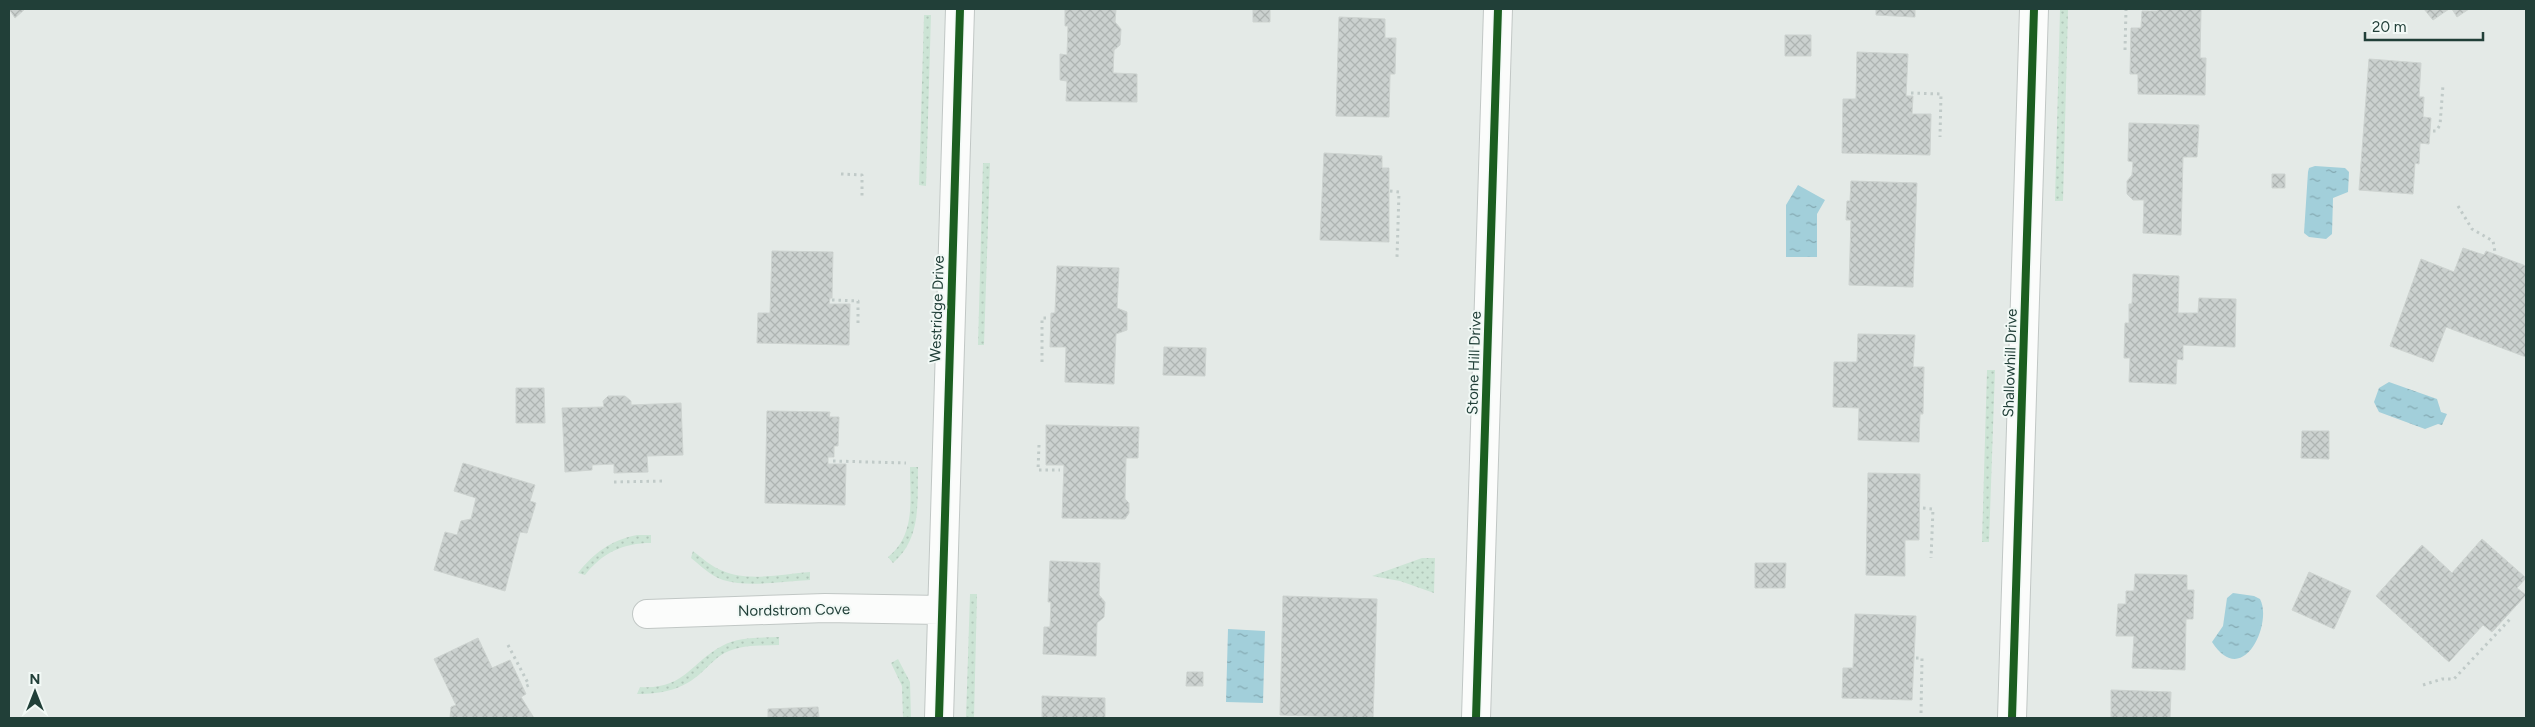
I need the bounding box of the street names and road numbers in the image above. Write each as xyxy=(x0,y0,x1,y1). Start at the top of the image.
street label: Westridge Drive xyxy=(926,255,948,363)
street label: Shallowhill Drive xyxy=(1999,308,2021,418)
street label: Stone Hill Drive xyxy=(1463,311,1485,415)
street label: Nordstrom Cove xyxy=(738,600,850,620)

